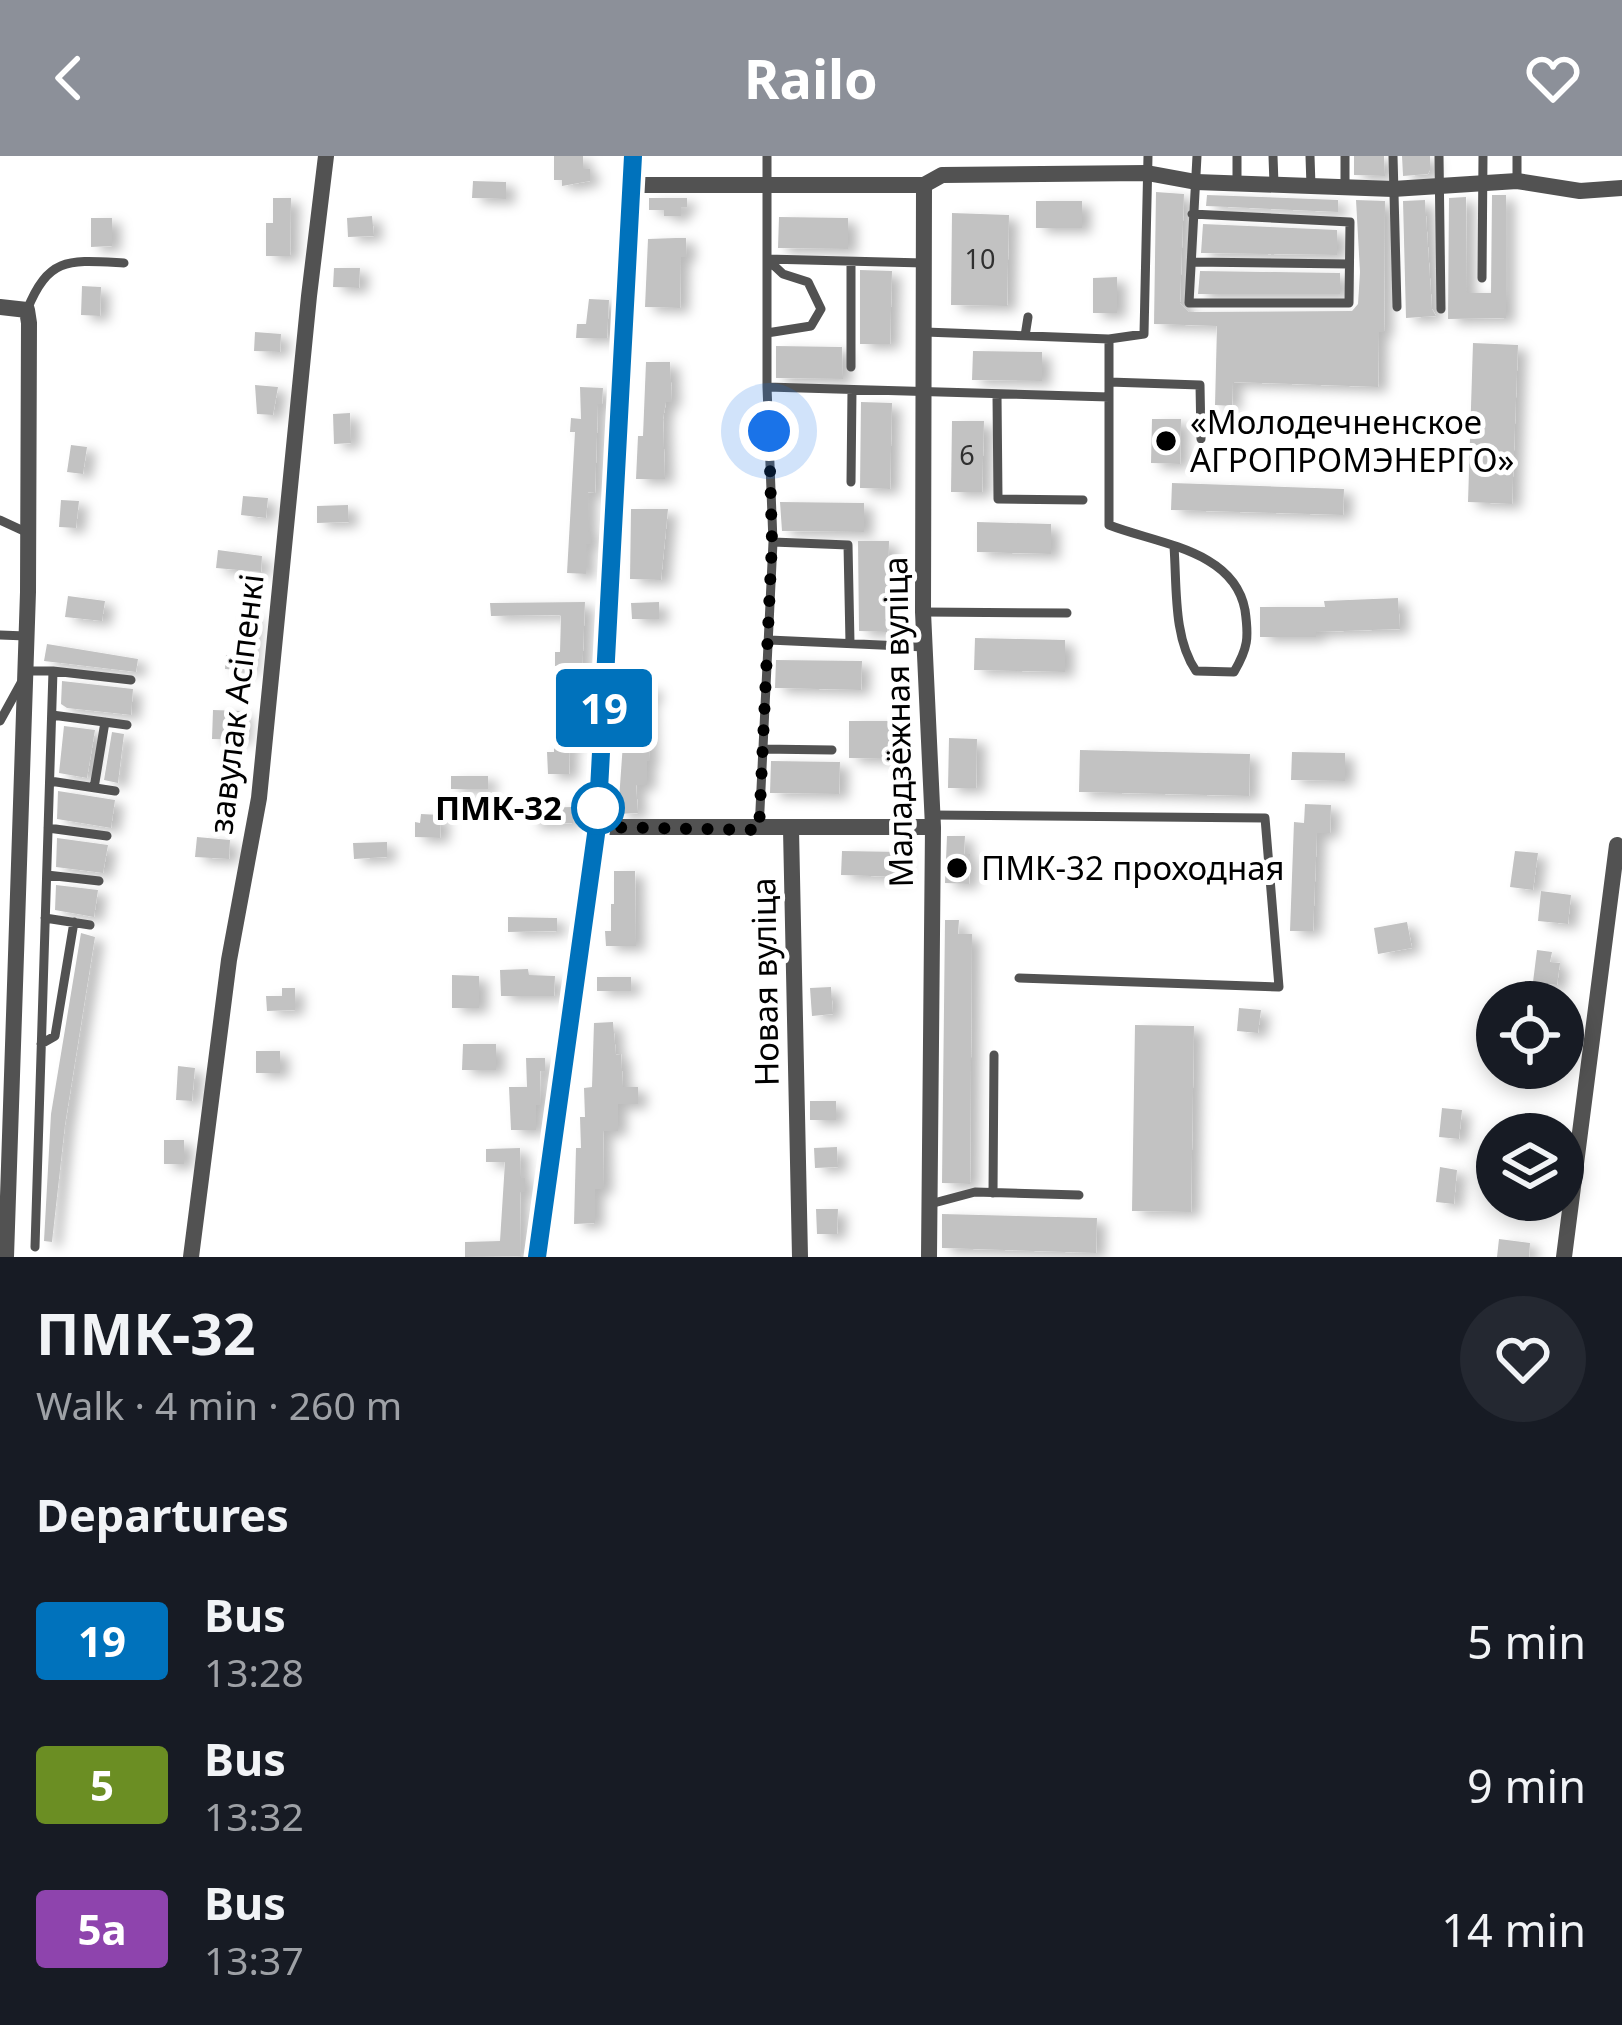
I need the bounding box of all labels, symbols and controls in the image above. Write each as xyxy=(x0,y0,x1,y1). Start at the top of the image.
text: Railo xyxy=(744,41,878,115)
icon: back xyxy=(36,45,102,111)
icon: heart xyxy=(1520,45,1586,111)
house number: 10 xyxy=(965,240,995,277)
place label: «Молодечненское АГРОПРОМЭНЕРГО» xyxy=(1190,399,1514,482)
your location xyxy=(739,401,799,461)
marker: «Молодечненское АГРОПРОМЭНЕРГО» xyxy=(1153,428,1179,454)
house number: 6 xyxy=(959,436,975,473)
street label: Маладзёжная вуліца xyxy=(872,556,923,888)
street label: завулак Асіпенкі xyxy=(197,571,274,837)
line badge: 19 xyxy=(550,669,658,747)
text: 19 xyxy=(580,679,628,736)
marker: ПМК-32 xyxy=(573,783,623,833)
place label: ПМК-32 xyxy=(435,785,562,830)
place label: ПМК-32 проходная xyxy=(981,845,1285,890)
marker: ПМК-32 проходная xyxy=(944,855,970,881)
street label: Новая вуліца xyxy=(740,877,789,1087)
map controls xyxy=(1476,981,1584,1221)
button: locate xyxy=(1476,981,1584,1089)
button: layers xyxy=(1476,1113,1584,1221)
text: ПМК-32 xyxy=(36,1294,256,1372)
button: heart xyxy=(1460,1296,1586,1422)
text: Walk · 4 min · 260 m xyxy=(36,1378,402,1431)
text: Departures xyxy=(36,1484,289,1545)
text: Bus xyxy=(204,1584,286,1645)
text: 5 min xyxy=(1467,1611,1586,1672)
text: 19 xyxy=(78,1612,126,1669)
text: 13:28 xyxy=(204,1645,304,1698)
text: Bus xyxy=(204,1728,286,1789)
text: 9 min xyxy=(1467,1755,1586,1816)
text: 5 xyxy=(90,1756,114,1813)
text: 13:32 xyxy=(204,1789,304,1842)
text: Bus xyxy=(204,1872,286,1933)
text: 14 min xyxy=(1441,1899,1586,1960)
text: 5а xyxy=(77,1900,127,1957)
text: 13:37 xyxy=(204,1933,304,1986)

